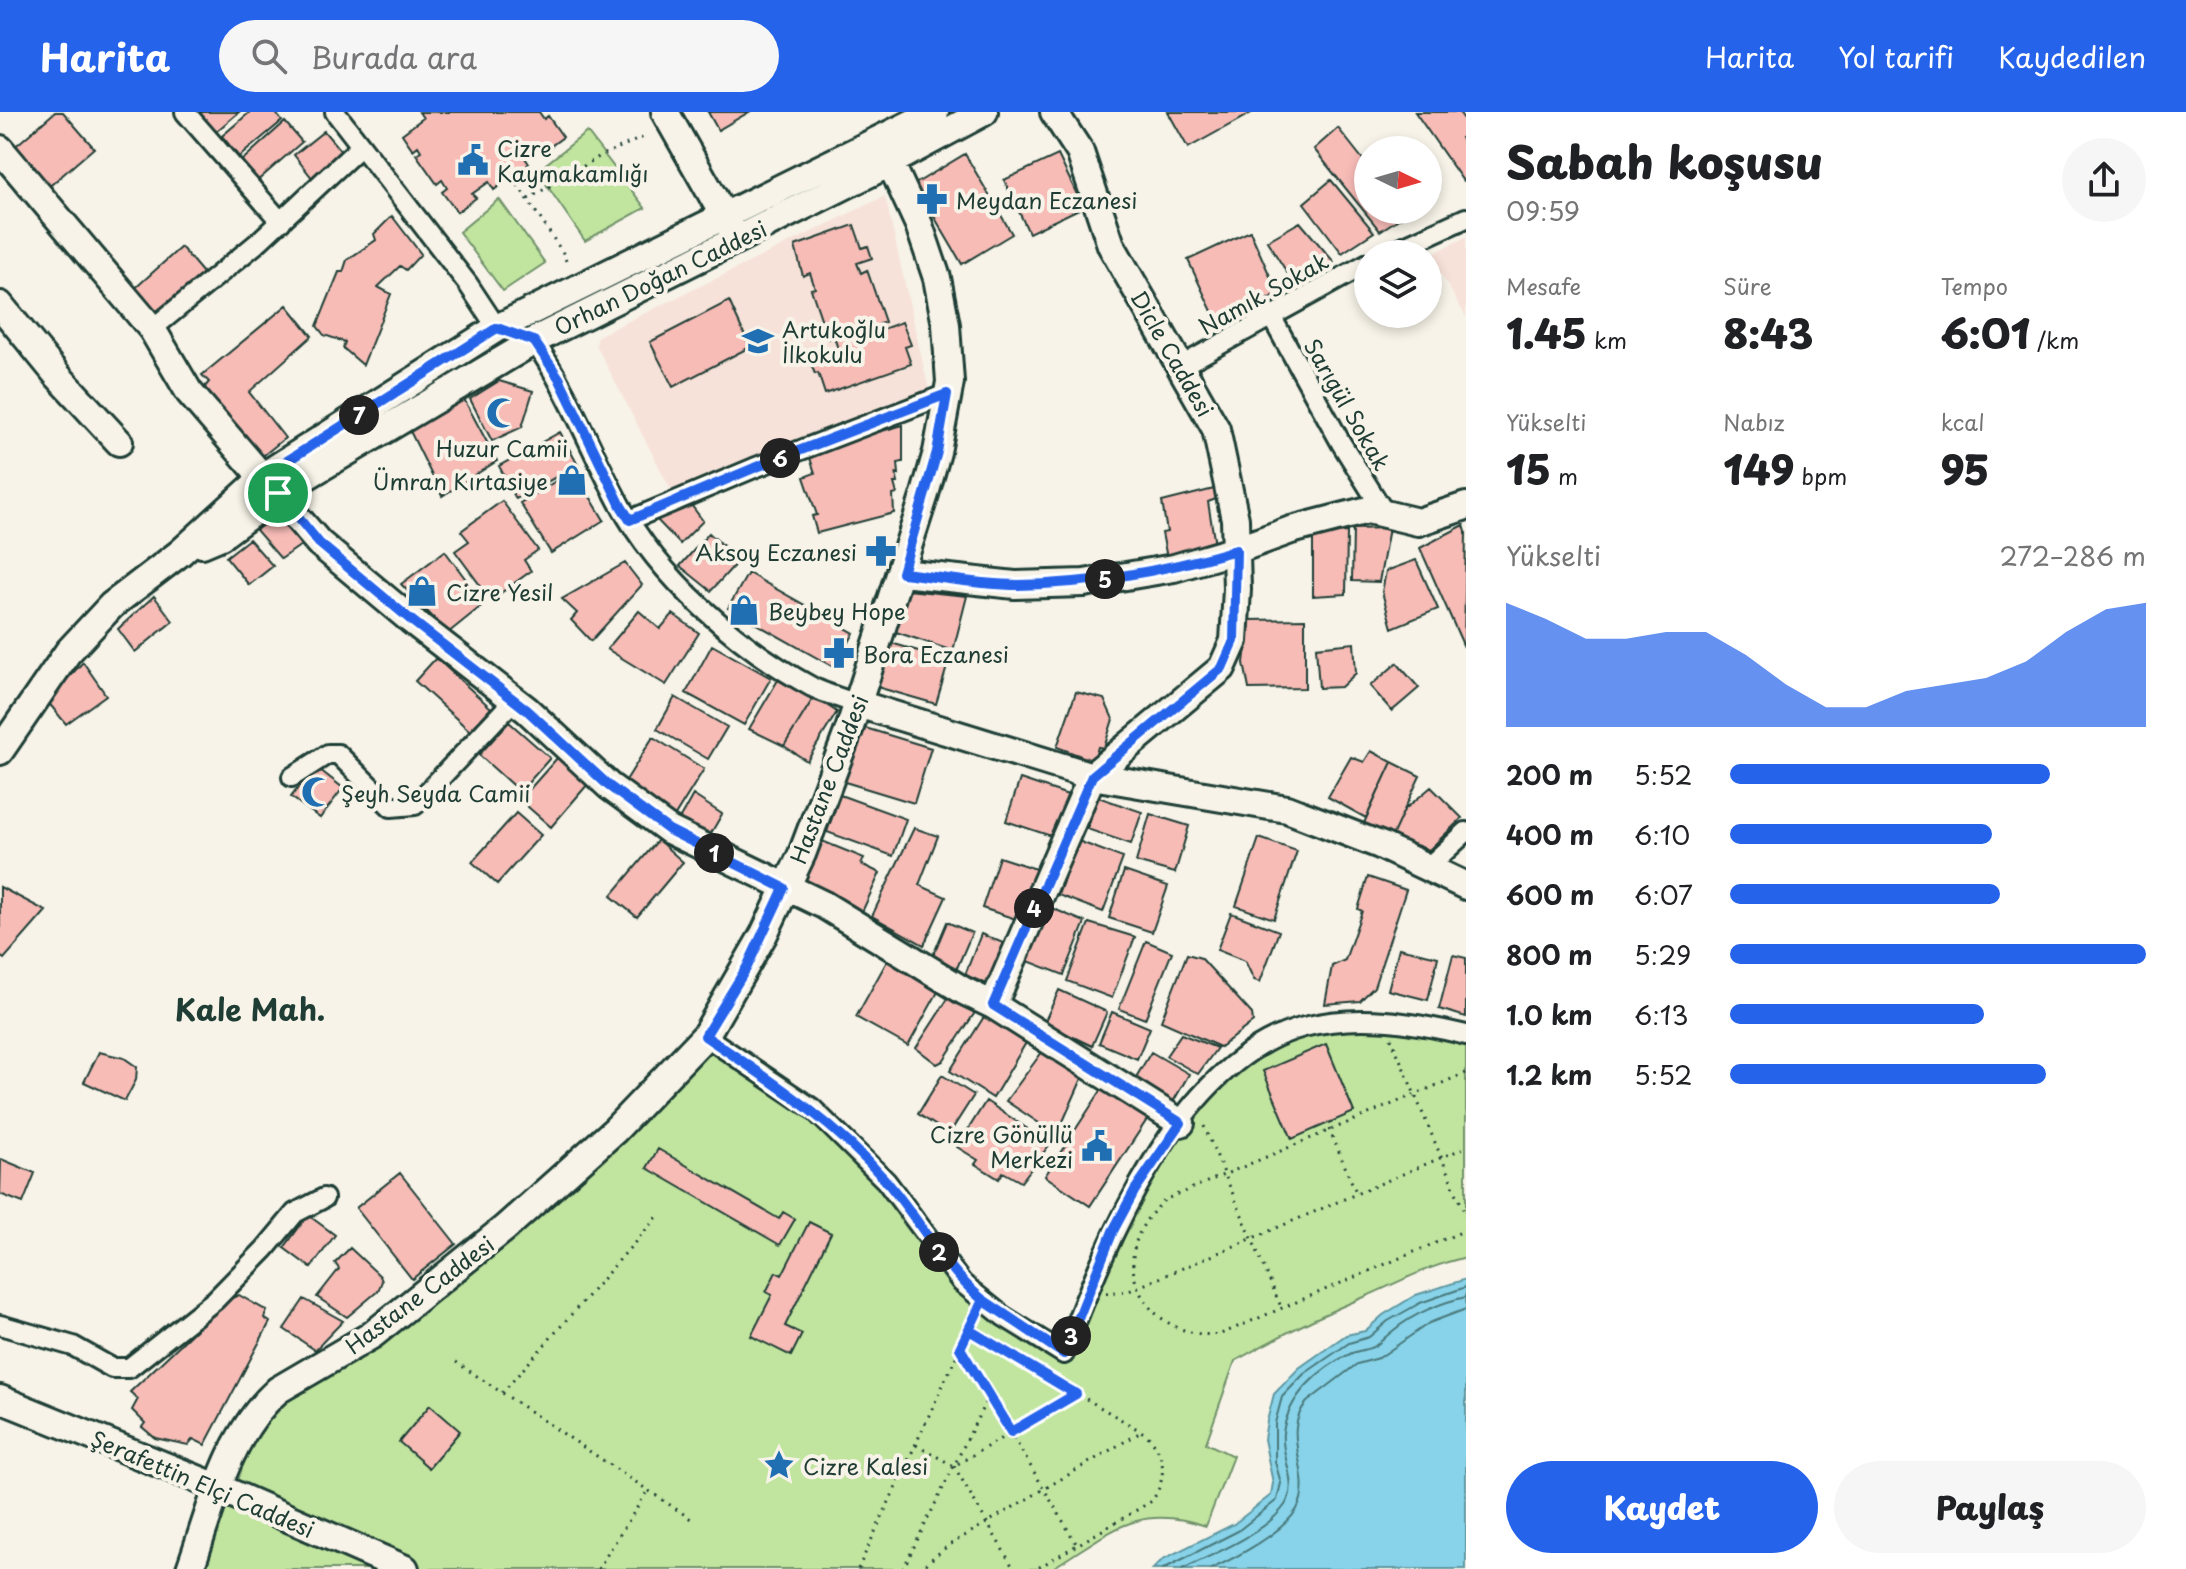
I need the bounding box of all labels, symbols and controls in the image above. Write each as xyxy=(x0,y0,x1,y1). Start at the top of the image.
search box xyxy=(219,20,779,92)
text: Harita xyxy=(40,28,171,85)
icon: search xyxy=(247,34,291,78)
text: Burada ara xyxy=(311,34,477,79)
text: Harita xyxy=(1705,35,1794,78)
text: Yol tarifi xyxy=(1838,35,1954,78)
text: Kaydedilen xyxy=(1998,35,2146,78)
text: Sabah koşusu xyxy=(1506,128,1823,194)
place label: Cizre Kaymakamlığı xyxy=(497,131,649,189)
north arrow xyxy=(1354,136,1442,224)
map controls xyxy=(1354,136,1442,328)
button: share xyxy=(2062,138,2146,222)
public building icon: Cizre Kaymakamlığı xyxy=(456,143,490,177)
pharmacy icon: Meydan Eczanesi xyxy=(915,182,949,216)
place label: Meydan Eczanesi xyxy=(956,183,1137,216)
text: 09:59 xyxy=(1506,191,1580,230)
street label: Orhan Doğan Caddesi xyxy=(548,211,772,343)
button: layers xyxy=(1354,240,1442,328)
street label: Namık Sokak xyxy=(1192,244,1334,342)
text: Mesafe xyxy=(1506,269,1581,302)
text: Süre xyxy=(1723,269,1772,302)
text: Tempo xyxy=(1941,269,2008,302)
street label: Dicle Caddesi xyxy=(1123,284,1223,422)
text: 1.45 xyxy=(1506,302,1587,363)
text: 8:43 xyxy=(1723,302,1813,363)
text: 6:01 xyxy=(1941,302,2030,363)
place label: Artukoğlu İlkokulu xyxy=(782,312,886,370)
text: km xyxy=(1587,323,1627,356)
text: /km xyxy=(2030,323,2079,356)
school or university icon: Artukoğlu İlkokulu xyxy=(741,324,775,358)
street label: Sarıgül Sokak xyxy=(1297,332,1399,476)
pin: 7 xyxy=(339,395,379,435)
mosque icon: Huzur Camii xyxy=(485,396,519,430)
text: 7 xyxy=(353,398,365,431)
text: Yükselti xyxy=(1506,405,1586,438)
text: Nabız xyxy=(1723,405,1785,438)
text: kcal xyxy=(1941,405,1985,438)
place label: Huzur Camii xyxy=(436,431,568,464)
pin: 6 xyxy=(760,438,800,478)
text: 15 xyxy=(1506,438,1551,499)
text: 149 xyxy=(1723,438,1795,499)
text: 95 xyxy=(1941,438,1990,499)
text: 6 xyxy=(772,441,788,474)
pin xyxy=(244,459,312,527)
text: m xyxy=(1551,459,1578,492)
text: bpm xyxy=(1795,459,1847,492)
shop icon: Ümran Kırtasiye xyxy=(555,463,589,497)
place label: Ümran Kırtasiye xyxy=(372,464,548,497)
icon: arrive xyxy=(256,471,300,515)
pharmacy icon: Aksoy Eczanesi xyxy=(864,534,898,568)
place label: Aksoy Eczanesi xyxy=(695,535,857,568)
text: Yükselti xyxy=(1506,536,1601,575)
text: 272–286 m xyxy=(2000,536,2146,575)
pin: 5 xyxy=(1085,559,1125,599)
text: 5 xyxy=(1098,562,1112,595)
shop icon: Cizre Yesil xyxy=(405,574,439,608)
place label: Cizre Yesil xyxy=(446,575,553,608)
shop icon: Beybey Hope xyxy=(727,593,761,627)
place label: Beybey Hope xyxy=(768,594,906,627)
pharmacy icon: Bora Eczanesi xyxy=(822,636,856,670)
place label: Bora Eczanesi xyxy=(863,637,1009,670)
street label: Hastane Caddesi xyxy=(781,690,875,868)
text: 200 m xyxy=(1506,755,1593,794)
text: 5:52 xyxy=(1634,755,1692,794)
mosque icon: Şeyh Seyda Camii xyxy=(300,775,334,809)
place label: Şeyh Seyda Camii xyxy=(341,776,530,809)
text: 400 m xyxy=(1506,815,1594,854)
text: 6:10 xyxy=(1634,815,1690,854)
pin: 1 xyxy=(694,833,734,873)
text: 1 xyxy=(709,836,719,869)
text: 600 m xyxy=(1506,875,1594,914)
text: 6:07 xyxy=(1634,875,1693,914)
pin: 4 xyxy=(1014,888,1054,928)
text: 4 xyxy=(1027,891,1041,924)
text: 800 m xyxy=(1506,935,1593,974)
text: 5:29 xyxy=(1634,935,1691,974)
district label: Kale Mah. xyxy=(175,986,325,1031)
text: 1.0 km xyxy=(1506,995,1593,1034)
text: 6:13 xyxy=(1634,995,1689,1034)
text: 1.2 km xyxy=(1506,1055,1592,1094)
text: 5:52 xyxy=(1634,1055,1692,1094)
place label: Cizre Gönüllü Merkezi xyxy=(930,1117,1073,1175)
public building icon: Cizre Gönüllü Merkezi xyxy=(1080,1129,1114,1163)
street label: Hastane Caddesi xyxy=(338,1227,500,1361)
pin: 2 xyxy=(919,1232,959,1272)
text: 2 xyxy=(931,1235,947,1268)
pin: 3 xyxy=(1051,1316,1091,1356)
text: 3 xyxy=(1064,1319,1078,1352)
street label: Şerafettin Elçi Caddesi xyxy=(86,1421,320,1545)
place icon: Cizre Kalesi xyxy=(762,1448,796,1482)
place label: Cizre Kalesi xyxy=(803,1449,928,1482)
button: Kaydet xyxy=(1506,1461,1818,1553)
button: Paylaş xyxy=(1834,1461,2146,1553)

